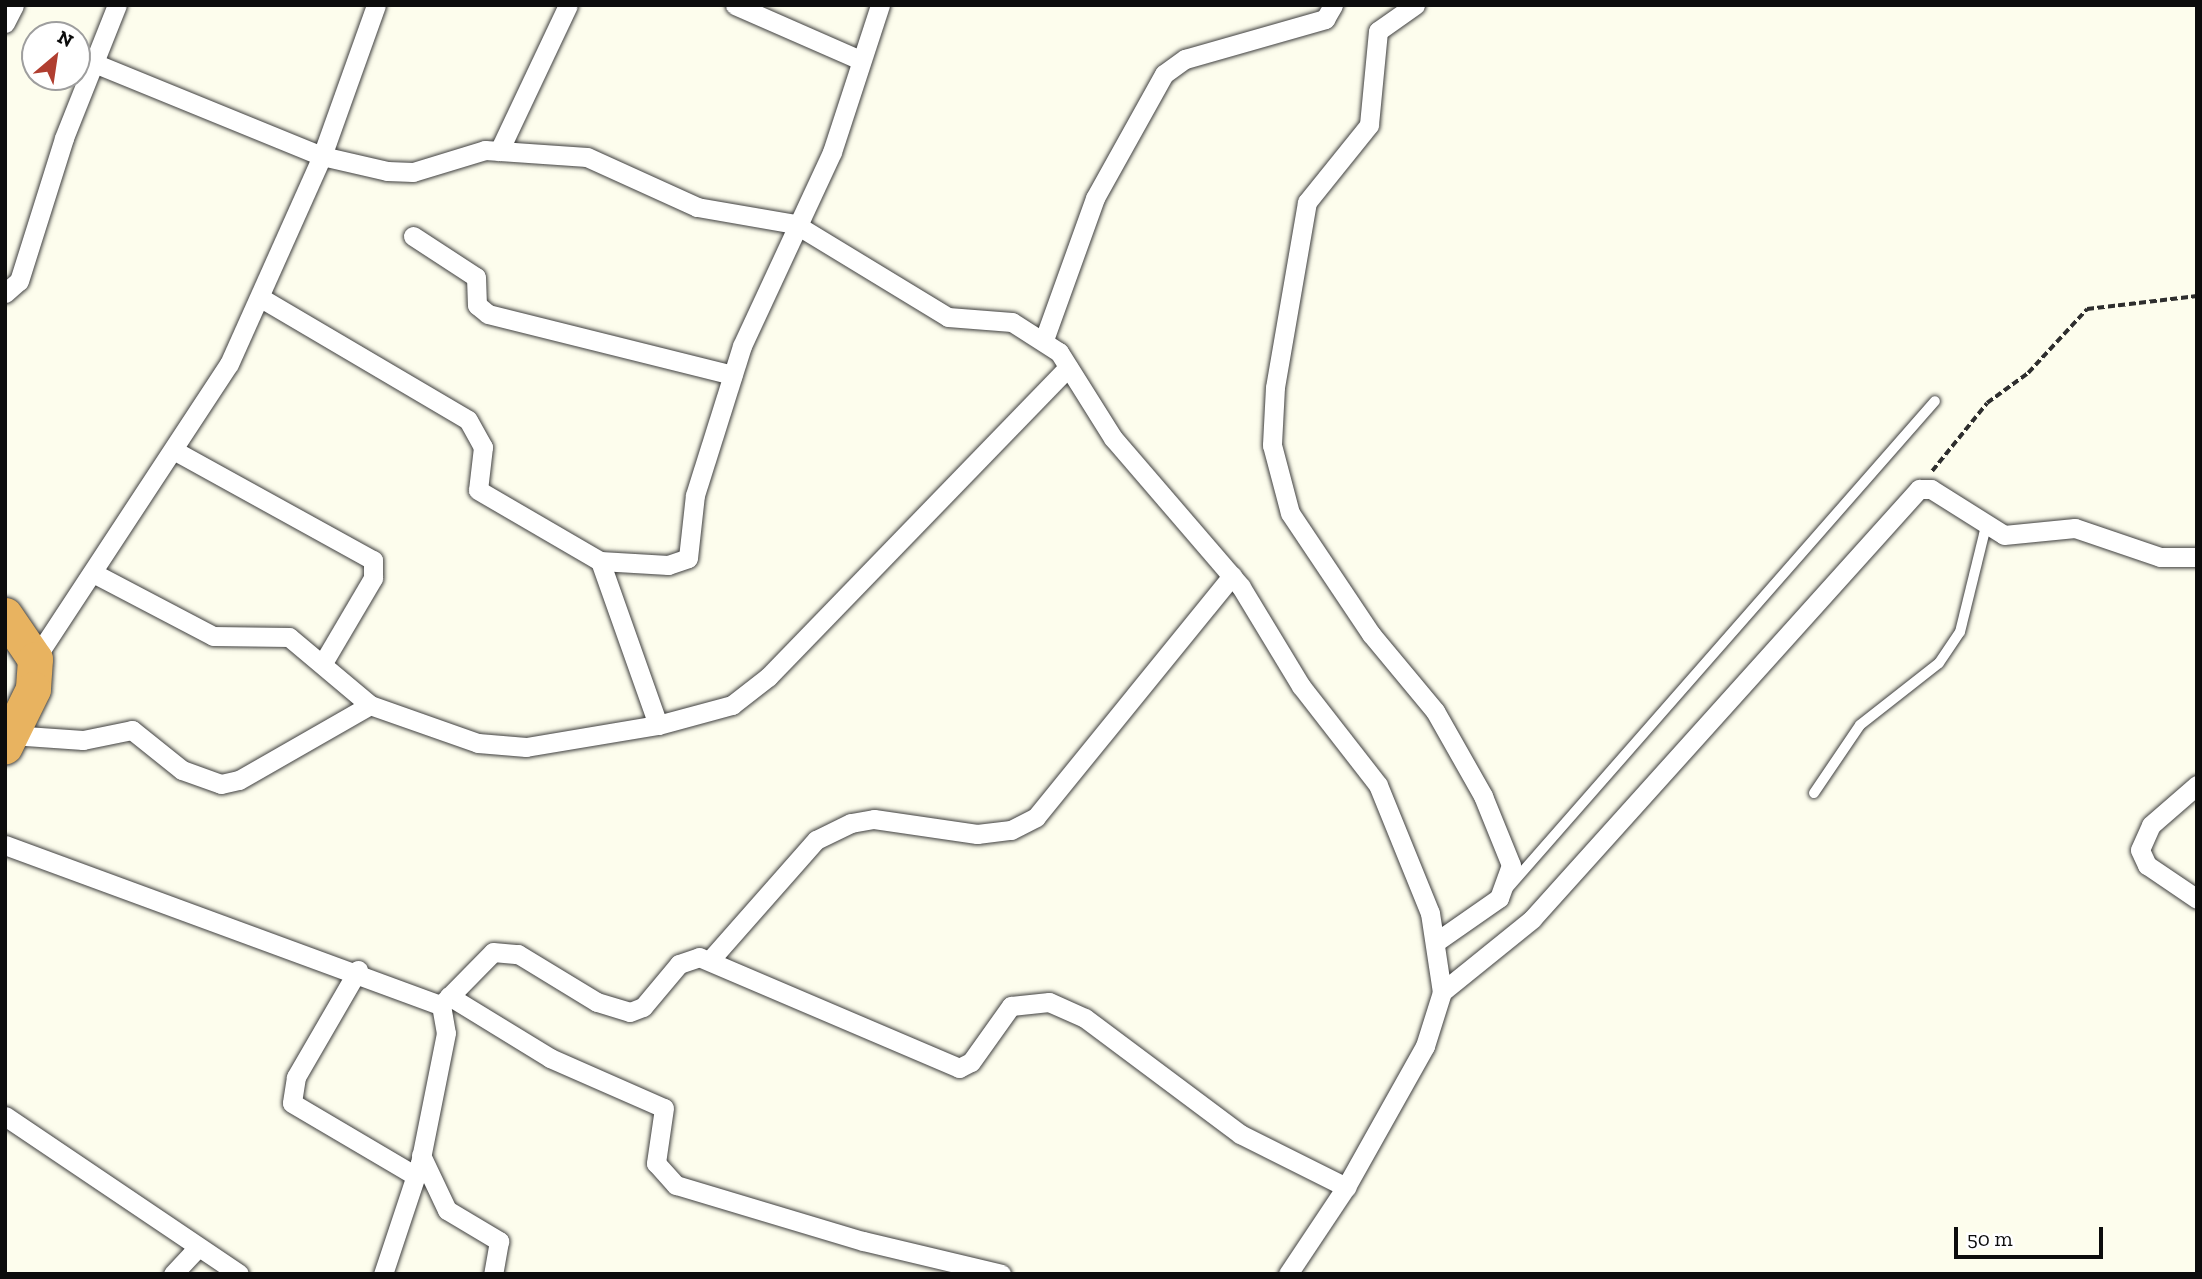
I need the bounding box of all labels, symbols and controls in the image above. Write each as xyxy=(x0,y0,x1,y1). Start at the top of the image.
north arrow xyxy=(21,21,91,91)
text: N xyxy=(54,25,77,53)
scale bar xyxy=(1957,1212,2106,1256)
text: 50 m xyxy=(1967,1226,2013,1251)

